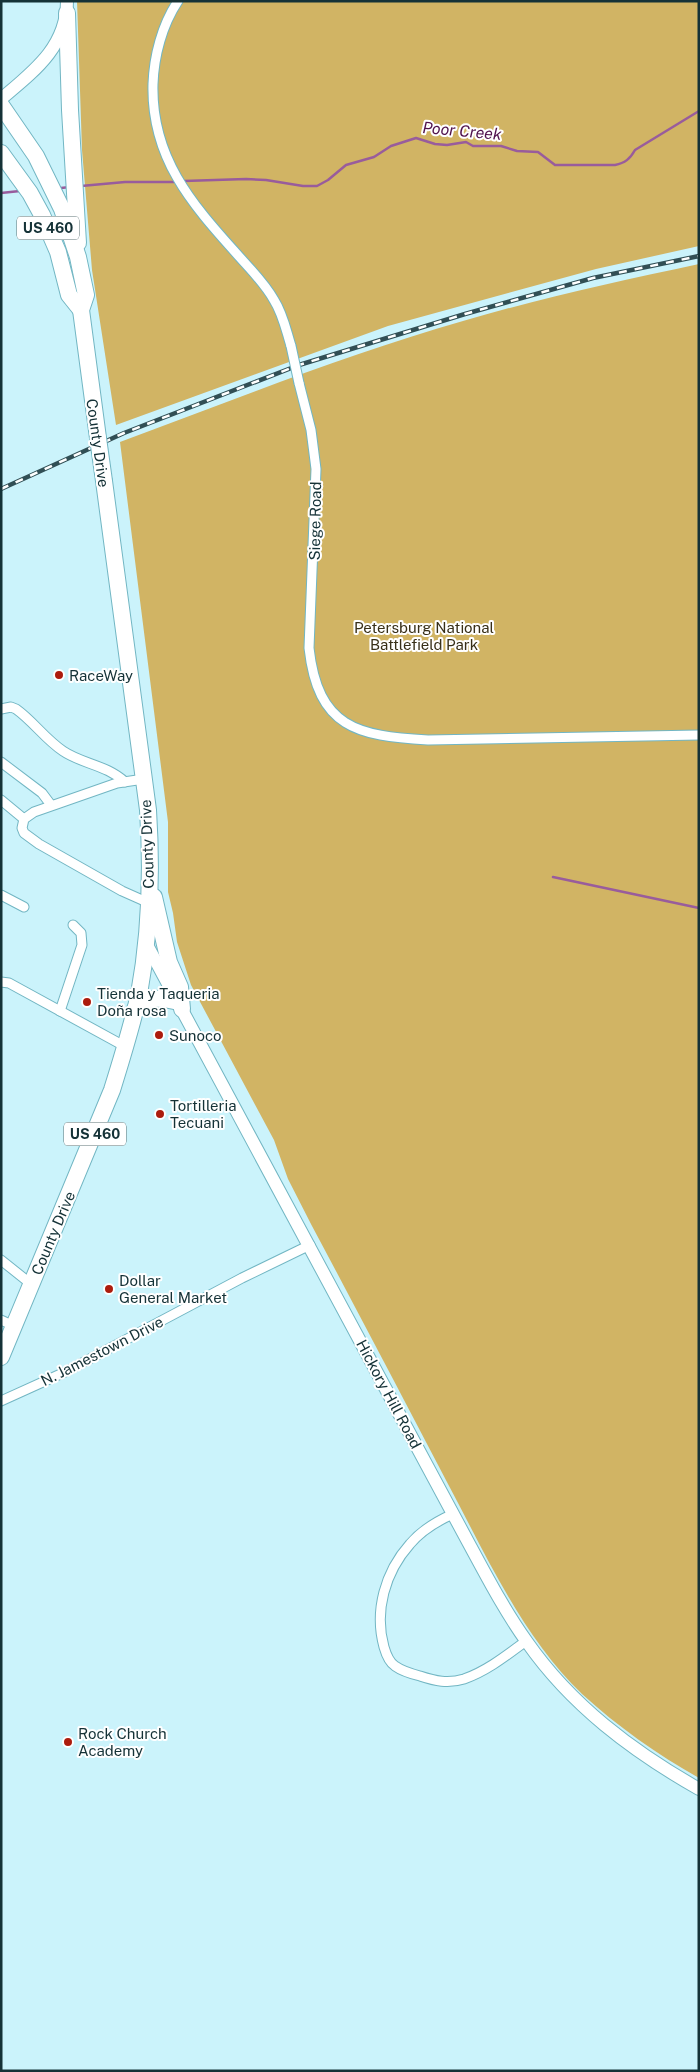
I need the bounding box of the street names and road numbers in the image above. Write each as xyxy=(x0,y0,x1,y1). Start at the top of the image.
road number: US 460 xyxy=(17,217,79,240)
street label: County Drive xyxy=(83,398,113,488)
street label: Siege Road xyxy=(306,481,324,561)
street label: County Drive xyxy=(137,799,157,889)
road number: US 460 xyxy=(64,1122,126,1146)
street label: County Drive xyxy=(28,1189,78,1277)
street label: N. Jamestown Drive xyxy=(38,1313,166,1389)
street label: Hickory Hill Road xyxy=(353,1337,425,1451)

